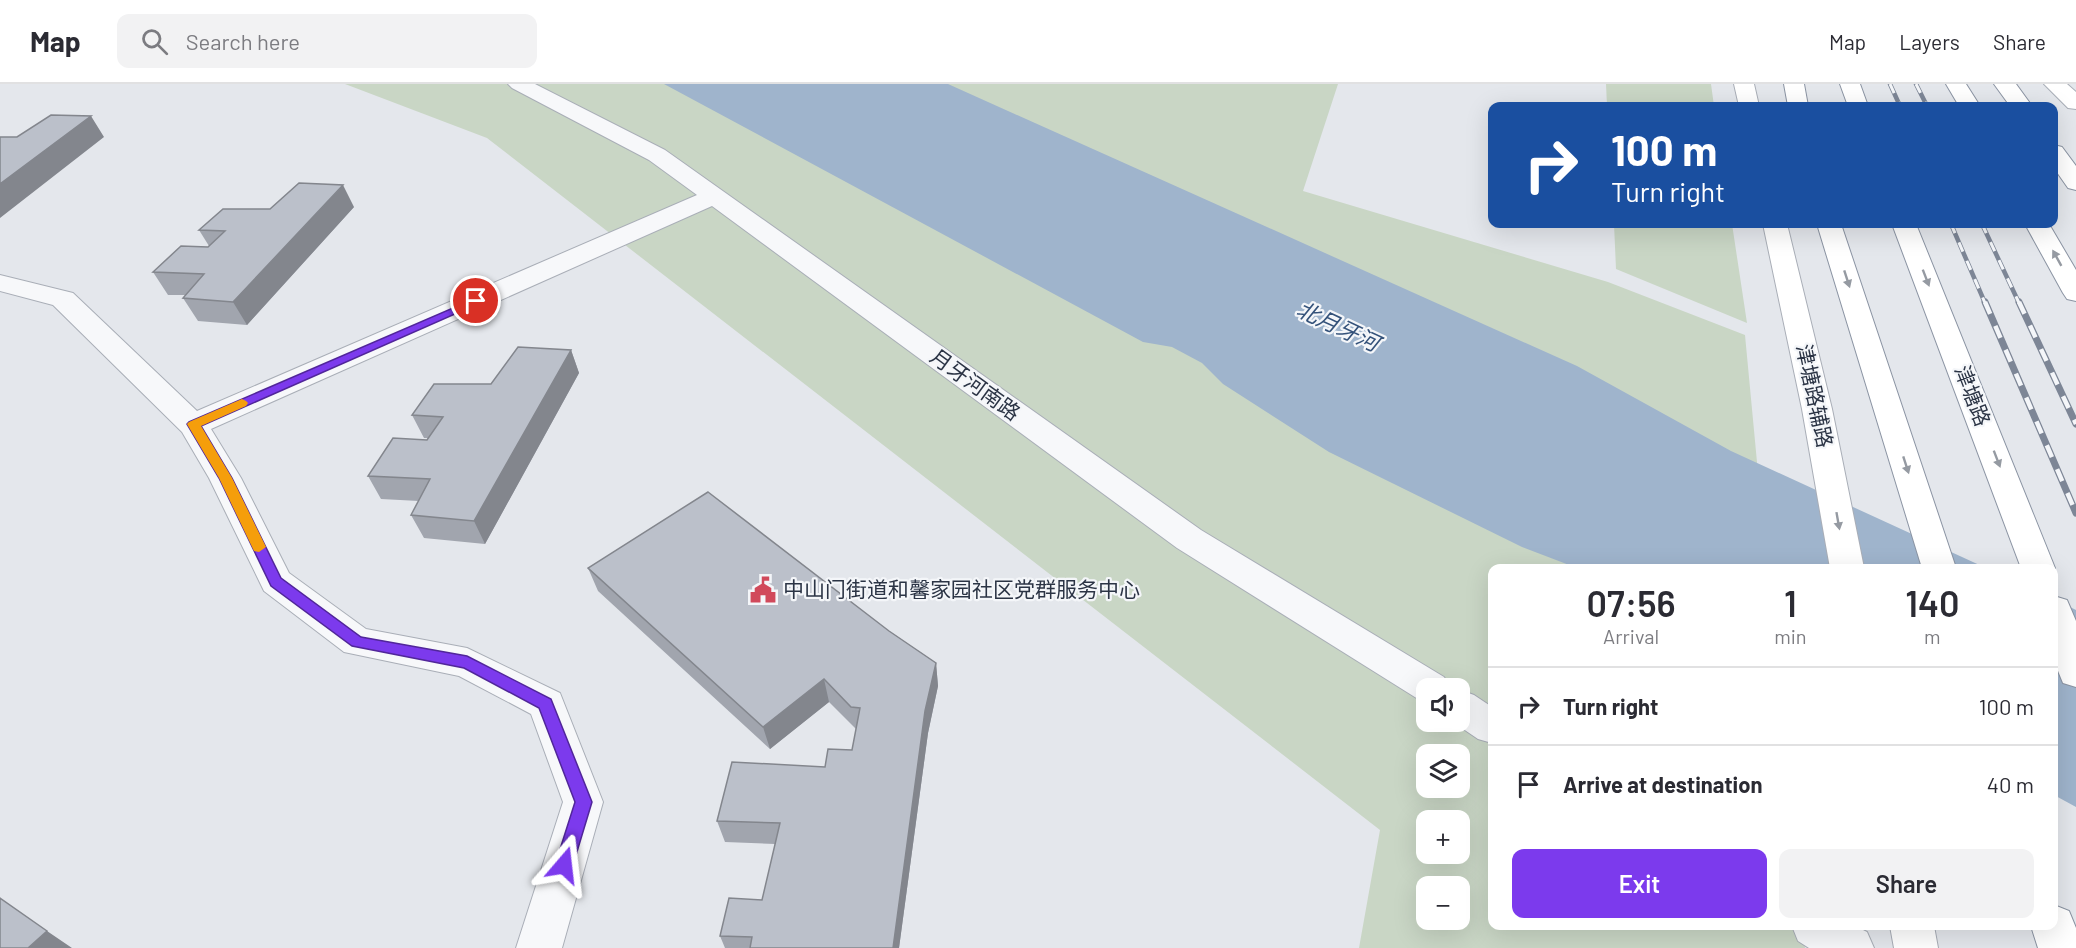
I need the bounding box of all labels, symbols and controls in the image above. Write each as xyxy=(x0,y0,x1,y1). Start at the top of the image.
search box xyxy=(117,14,537,68)
text: Map xyxy=(30,24,81,58)
icon: search xyxy=(138,25,171,58)
text: Search here xyxy=(186,28,300,54)
text: Map xyxy=(1829,29,1866,54)
text: Layers xyxy=(1899,29,1960,54)
text: Share xyxy=(1993,29,2046,54)
text: 100 m xyxy=(1611,124,1717,174)
icon: right xyxy=(1512,126,1590,204)
text: Turn right xyxy=(1611,175,1725,207)
one-way arrow xyxy=(2052,249,2062,266)
one-way arrow xyxy=(1921,269,1931,287)
one-way arrow xyxy=(1843,270,1852,288)
pin xyxy=(450,275,501,326)
icon: arrive xyxy=(459,284,492,317)
water label: 北月牙河 xyxy=(1293,295,1387,357)
street label: 津塘路辅路 xyxy=(1792,342,1839,450)
street label: 月牙河南路 xyxy=(926,343,1026,425)
street label: 津塘路 xyxy=(1950,362,1996,429)
one-way arrow xyxy=(1992,451,2002,469)
one-way arrow xyxy=(1902,456,1911,474)
one-way arrow xyxy=(1834,511,1843,530)
public building icon: 中山门街道和馨家园社区党群服务中心 xyxy=(748,575,778,605)
place label: 中山门街道和馨家园社区党群服务中心 xyxy=(783,576,1140,601)
text: 07:56 xyxy=(1587,581,1676,624)
text: 1 xyxy=(1784,581,1797,624)
text: 140 xyxy=(1905,581,1959,624)
text: Arrival xyxy=(1603,624,1659,648)
text: min xyxy=(1774,624,1807,648)
text: m xyxy=(1924,624,1941,648)
map controls xyxy=(1416,678,1470,930)
button: sound xyxy=(1416,678,1470,732)
icon: right xyxy=(1512,690,1545,723)
text: Turn right xyxy=(1563,693,1658,719)
text: 100 m xyxy=(1979,693,2034,719)
button: layers xyxy=(1416,744,1470,798)
icon: arrive xyxy=(1512,768,1545,801)
text: Arrive at destination xyxy=(1563,771,1762,797)
text: 40 m xyxy=(1987,771,2034,797)
button: + xyxy=(1416,810,1470,864)
position arrow xyxy=(532,833,596,897)
button: Exit xyxy=(1512,849,1767,918)
button: Share xyxy=(1779,849,2034,918)
button: − xyxy=(1416,876,1470,930)

